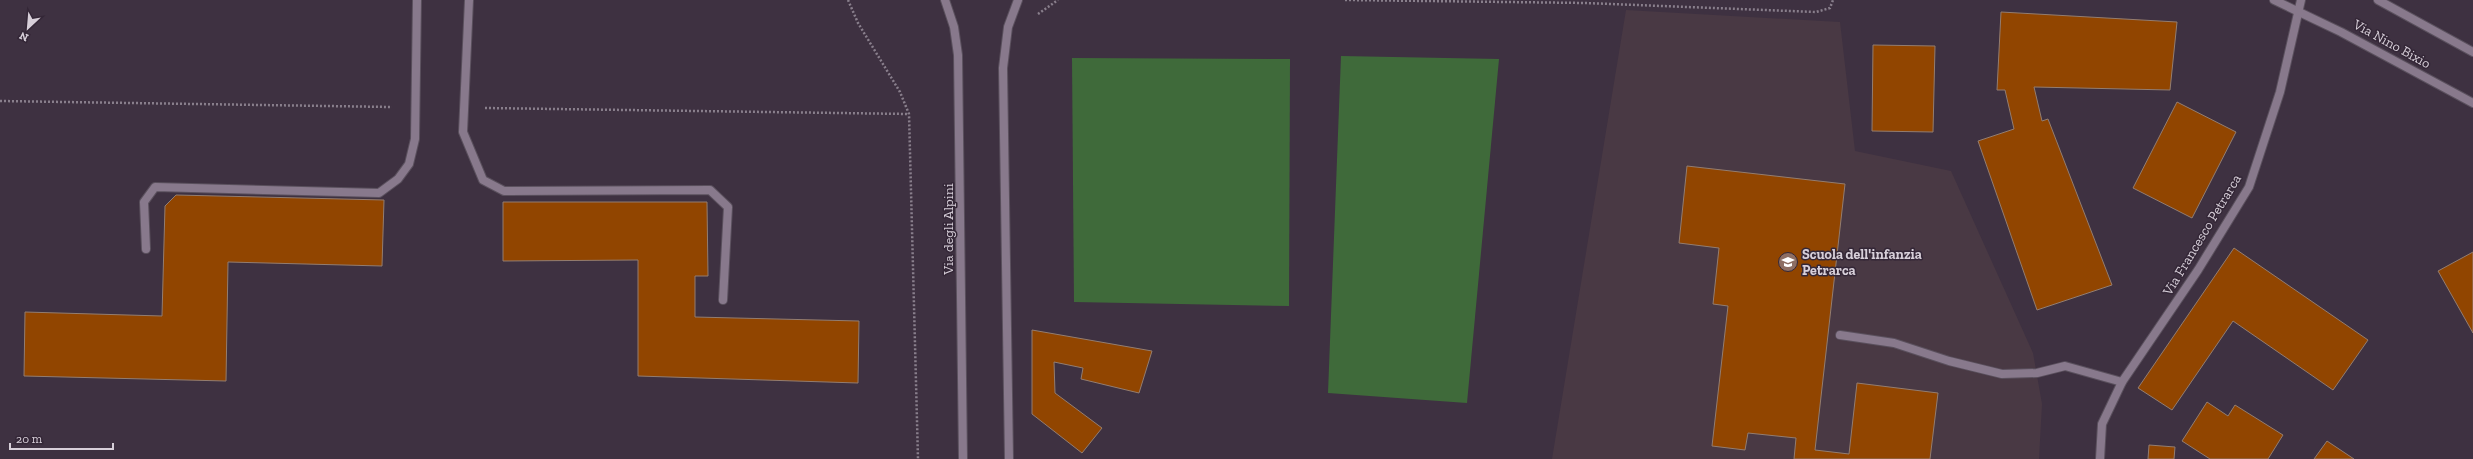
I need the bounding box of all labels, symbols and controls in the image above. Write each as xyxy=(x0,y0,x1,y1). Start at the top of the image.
north arrow xyxy=(8,8,48,48)
street label: Via Nino Bixio xyxy=(2350,15,2434,72)
text: N xyxy=(17,29,30,44)
street label: Via Francesco Petrarca xyxy=(2159,171,2245,300)
street label: Via degli Alpini xyxy=(940,183,957,276)
place label: Scuola dell'infanzia Petrarca xyxy=(1802,246,1922,279)
school or university icon: Scuola dell'infanzia Petrarca xyxy=(1777,251,1799,273)
scale bar xyxy=(10,425,113,451)
text: 20 m xyxy=(16,432,43,446)

